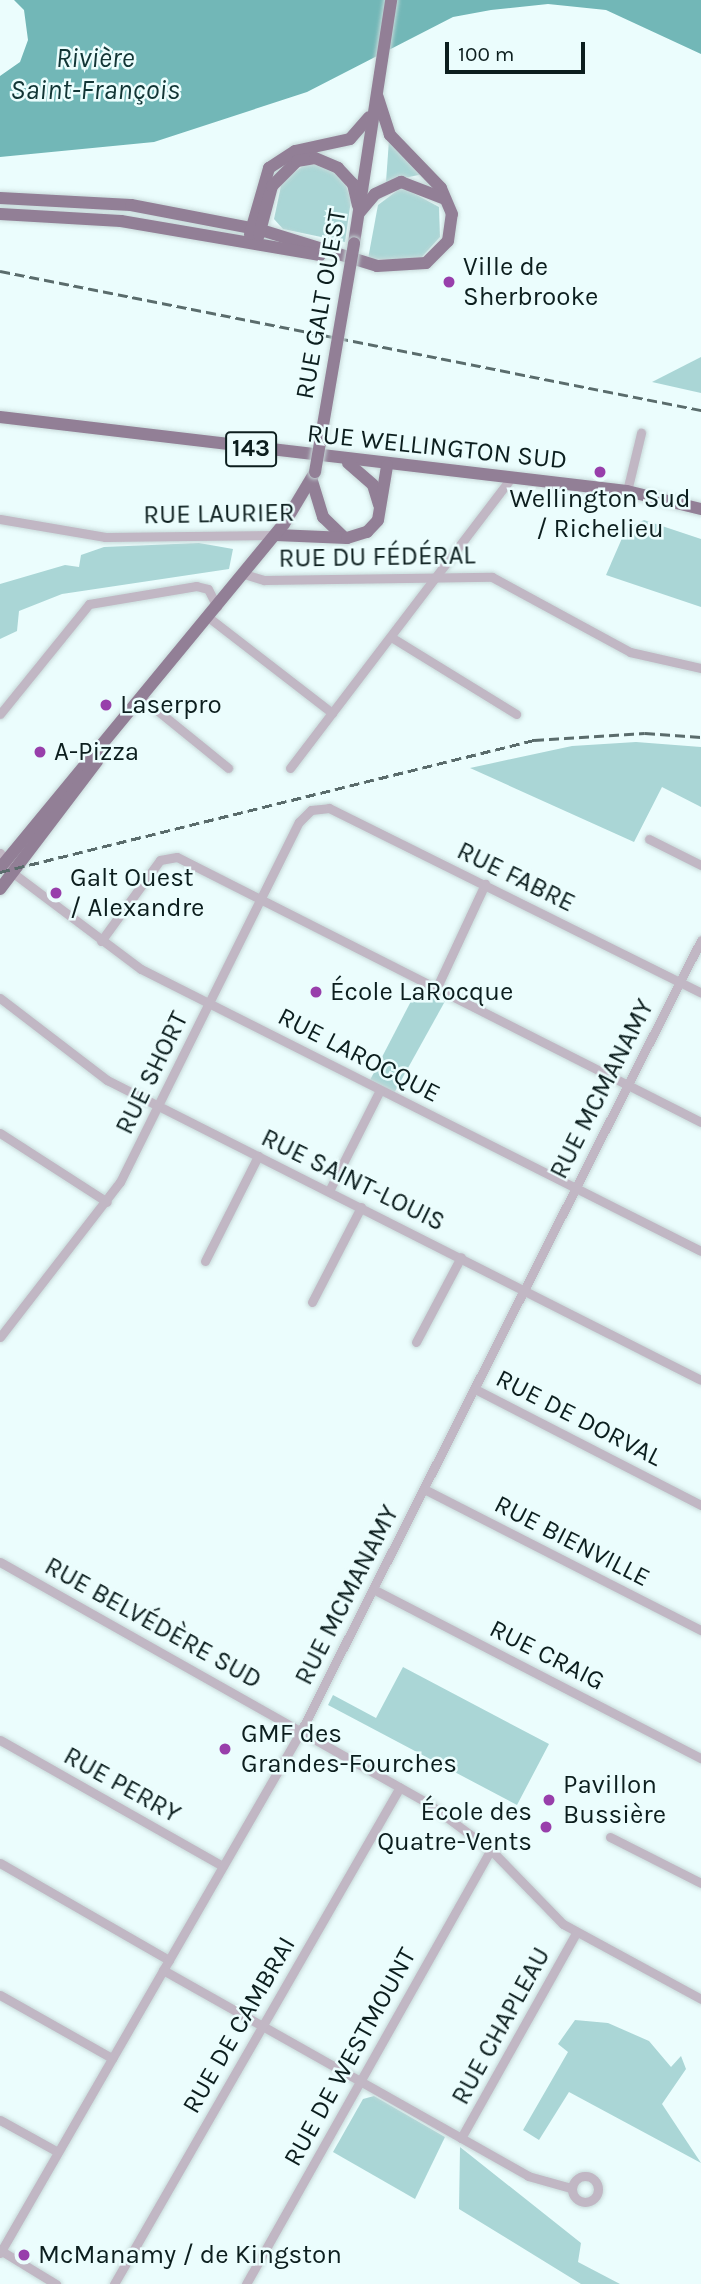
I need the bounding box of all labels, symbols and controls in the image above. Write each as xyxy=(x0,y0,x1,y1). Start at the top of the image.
scale bar xyxy=(449,28,589,72)
water label: Rivière Saint-François xyxy=(10,41,180,107)
text: 100 m xyxy=(458,42,515,66)
street label: RUE GALT OUEST xyxy=(289,206,353,402)
place label: Ville de Sherbrooke xyxy=(463,251,598,312)
marker: Ville de Sherbrooke xyxy=(441,274,457,290)
street label: RUE WELLINGTON SUD xyxy=(305,418,569,476)
road number: 143 xyxy=(225,428,277,470)
marker: Wellington Sud / Richelieu xyxy=(592,464,608,480)
place label: Wellington Sud / Richelieu xyxy=(509,483,691,544)
street label: RUE LAURIER xyxy=(143,497,295,531)
street label: RUE DU FÉDÉRAL xyxy=(278,540,476,574)
place label: Laserpro xyxy=(120,689,222,721)
marker: Laserpro xyxy=(98,697,114,713)
place label: A-Pizza xyxy=(54,736,139,768)
marker: A-Pizza xyxy=(32,744,48,760)
street label: RUE FABRE xyxy=(452,835,580,919)
place label: Galt Ouest / Alexandre xyxy=(70,862,204,924)
marker: Galt Ouest / Alexandre xyxy=(48,885,64,901)
place label: École LaRocque xyxy=(330,976,513,1008)
marker: École LaRocque xyxy=(308,984,324,1000)
street label: RUE MCMANAMY xyxy=(543,994,661,1184)
street label: RUE LAROCQUE xyxy=(273,1001,445,1109)
street label: RUE SHORT xyxy=(109,1007,195,1139)
street label: RUE SAINT-LOUIS xyxy=(256,1122,450,1238)
street label: RUE DE DORVAL xyxy=(491,1363,667,1473)
street label: RUE BIENVILLE xyxy=(489,1488,655,1594)
street label: RUE MCMANAMY xyxy=(288,1500,406,1690)
street label: RUE BELVÉDÈRE SUD xyxy=(39,1550,267,1696)
street label: RUE CRAIG xyxy=(484,1613,610,1697)
place label: GMF des Grandes-Fourches xyxy=(241,1718,457,1780)
marker: GMF des Grandes-Fourches xyxy=(215,1739,235,1759)
street label: RUE PERRY xyxy=(58,1740,186,1830)
place label: Pavillon Bussière xyxy=(563,1769,666,1830)
marker: Pavillon Bussière xyxy=(541,1792,557,1808)
place label: École des Quatre-Vents xyxy=(377,1796,532,1857)
marker: École des Quatre-Vents xyxy=(538,1819,554,1835)
street label: RUE DE CAMBRAI xyxy=(176,1931,302,2119)
street label: RUE DE WESTMOUNT xyxy=(277,1942,423,2172)
street label: RUE CHAPLEAU xyxy=(445,1942,557,2110)
place label: McManamy / de Kingston xyxy=(38,2239,342,2271)
marker: McManamy / de Kingston xyxy=(16,2247,32,2263)

